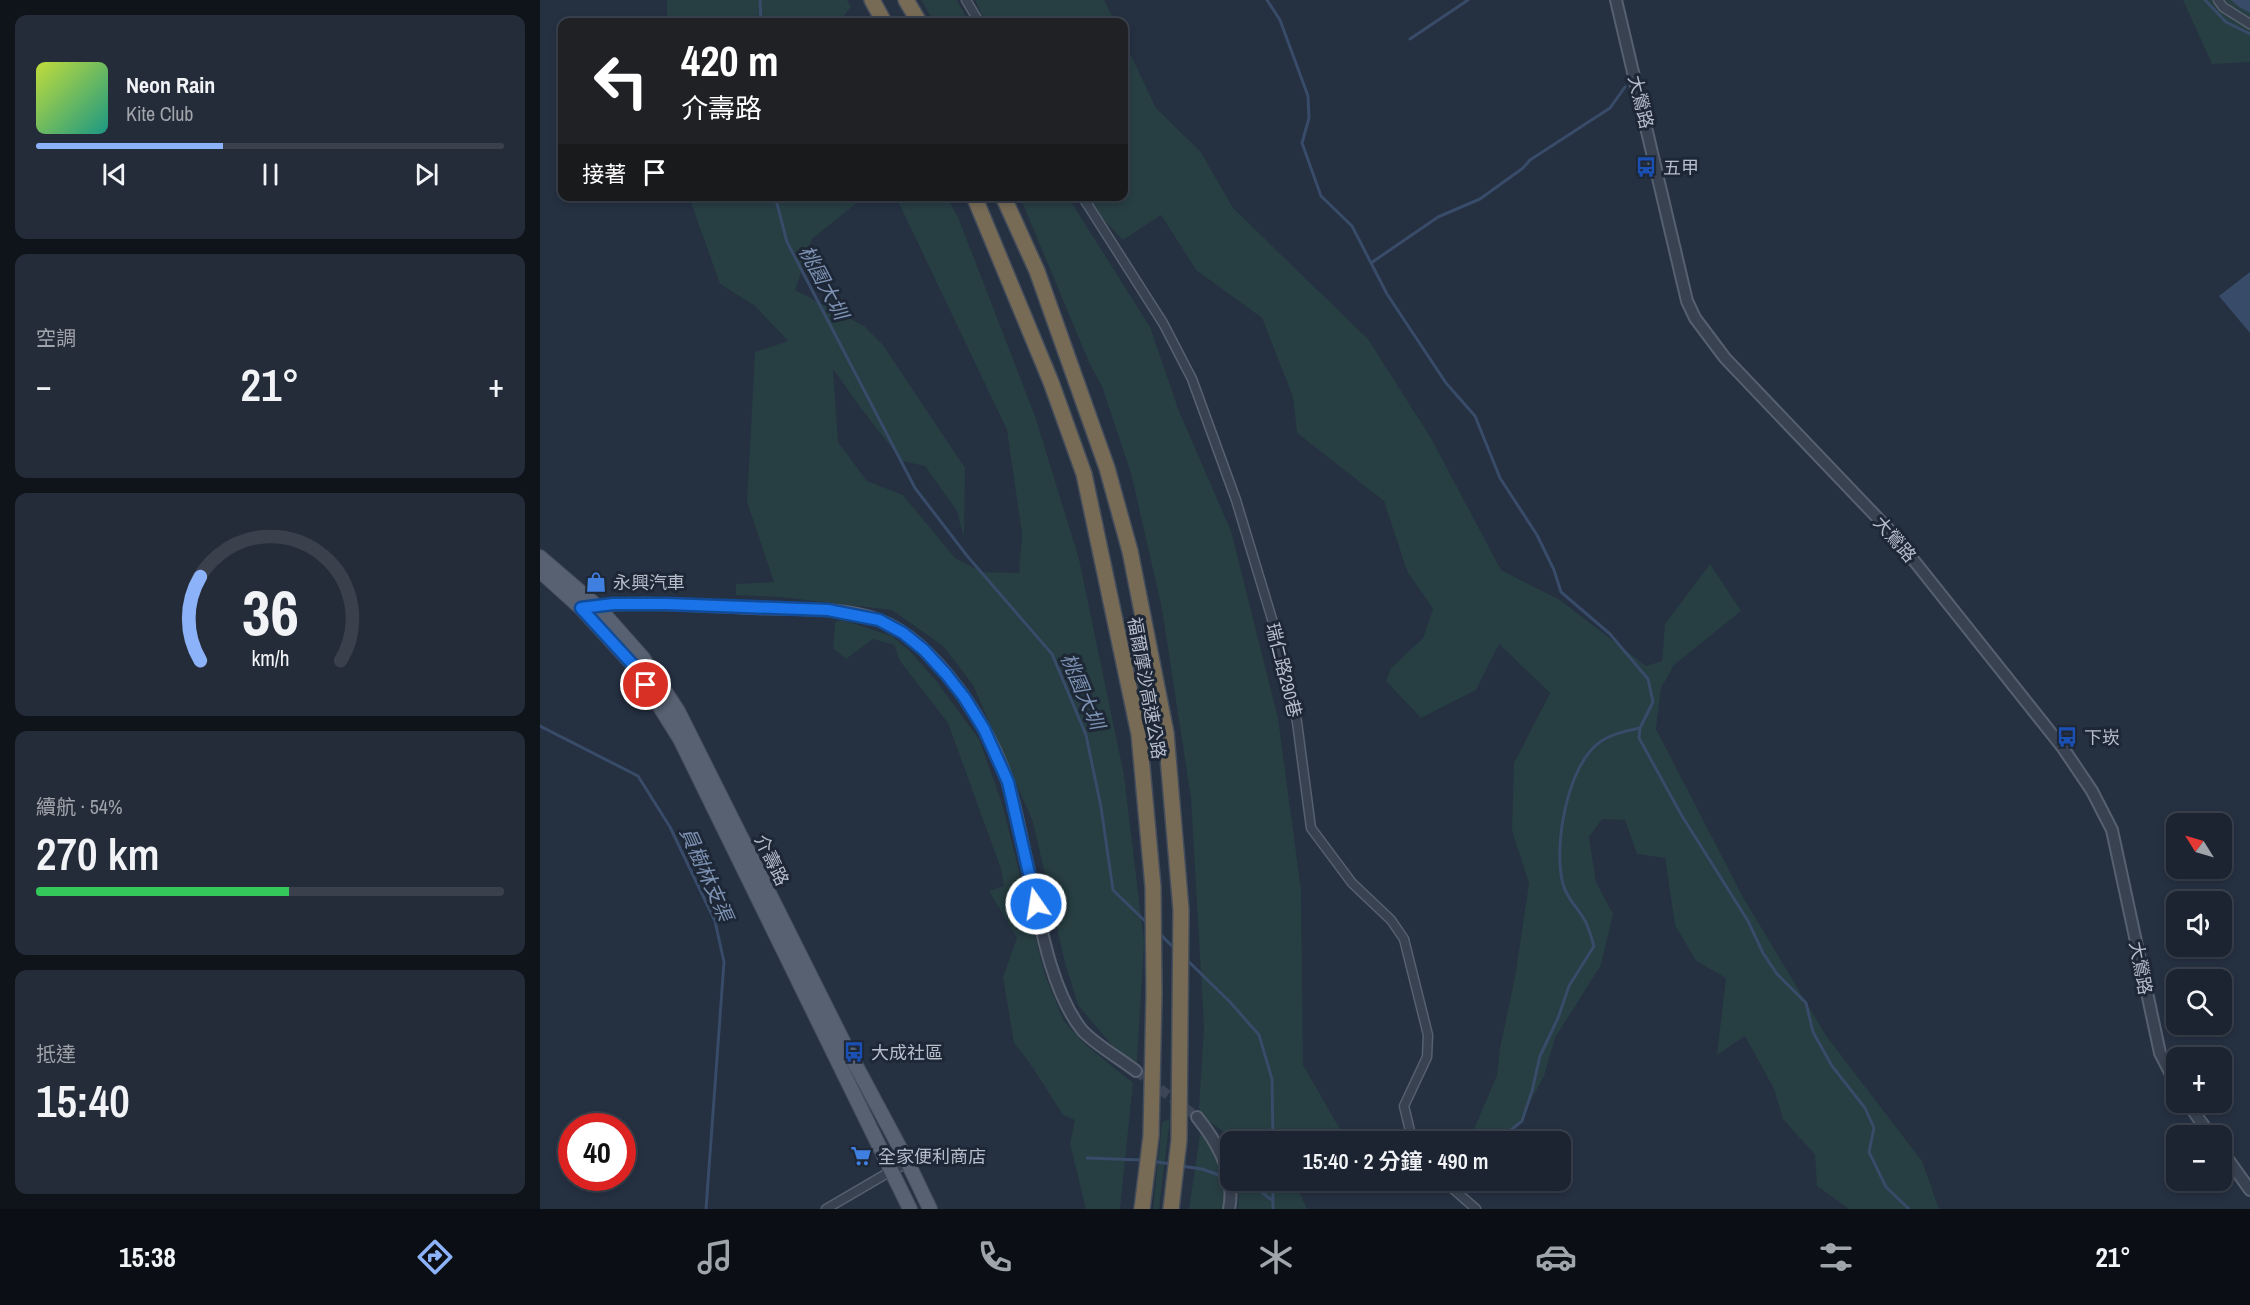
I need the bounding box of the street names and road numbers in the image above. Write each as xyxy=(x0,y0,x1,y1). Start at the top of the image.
street label: 大鶯路 xyxy=(1622,73,1660,131)
street label: 大鶯路 xyxy=(1868,510,1922,568)
street label: 福爾摩沙高速公路 xyxy=(1122,615,1172,761)
street label: 瑞仁路290巷 xyxy=(1260,620,1308,720)
street label: 介壽路 xyxy=(749,830,795,890)
street label: 大鶯路 xyxy=(2124,939,2158,997)

